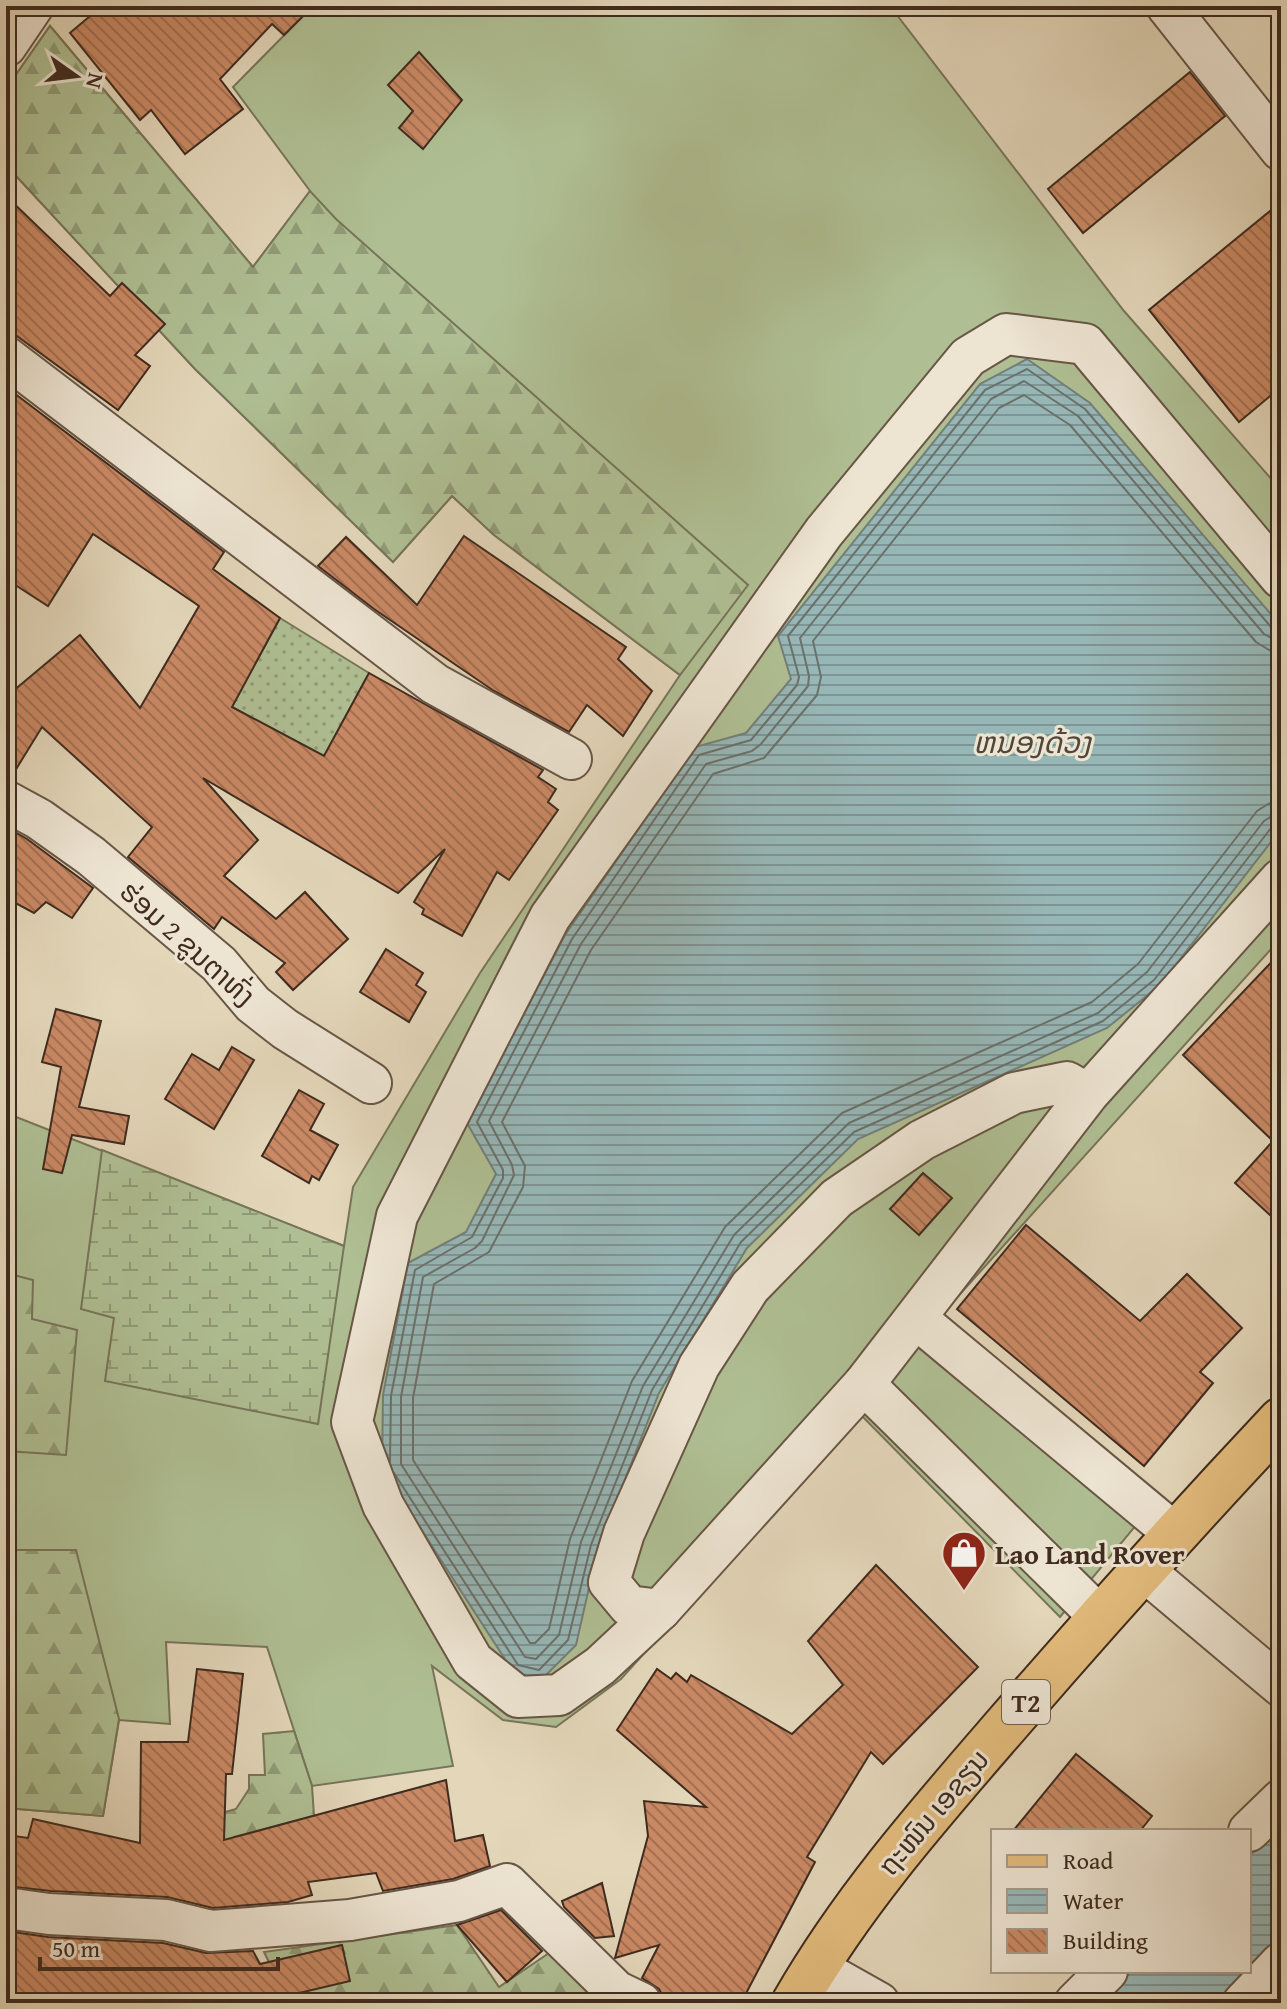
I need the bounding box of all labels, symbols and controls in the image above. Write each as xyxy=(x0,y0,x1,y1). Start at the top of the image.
north arrow xyxy=(36,36,116,116)
text: N xyxy=(78,70,113,92)
water label: ຫນອງດ້ວງ xyxy=(973,720,1093,764)
street label: ຮ່ອມ 2 ຂູນຕາທົ່ງ xyxy=(111,871,265,1015)
shop icon: Lao Land Rover xyxy=(940,1529,988,1592)
place label: Lao Land Rover xyxy=(995,1533,1185,1574)
road number: T2 xyxy=(1002,1680,1050,1724)
street label: ຖະໜົນ ເອຊຽນ xyxy=(868,1740,998,1884)
legend xyxy=(991,1829,1251,1973)
text: Road xyxy=(1063,1843,1113,1878)
text: Water xyxy=(1063,1883,1124,1918)
scale bar xyxy=(40,1921,278,1971)
text: Building xyxy=(1063,1923,1148,1958)
text: 50 m xyxy=(52,1931,100,1966)

